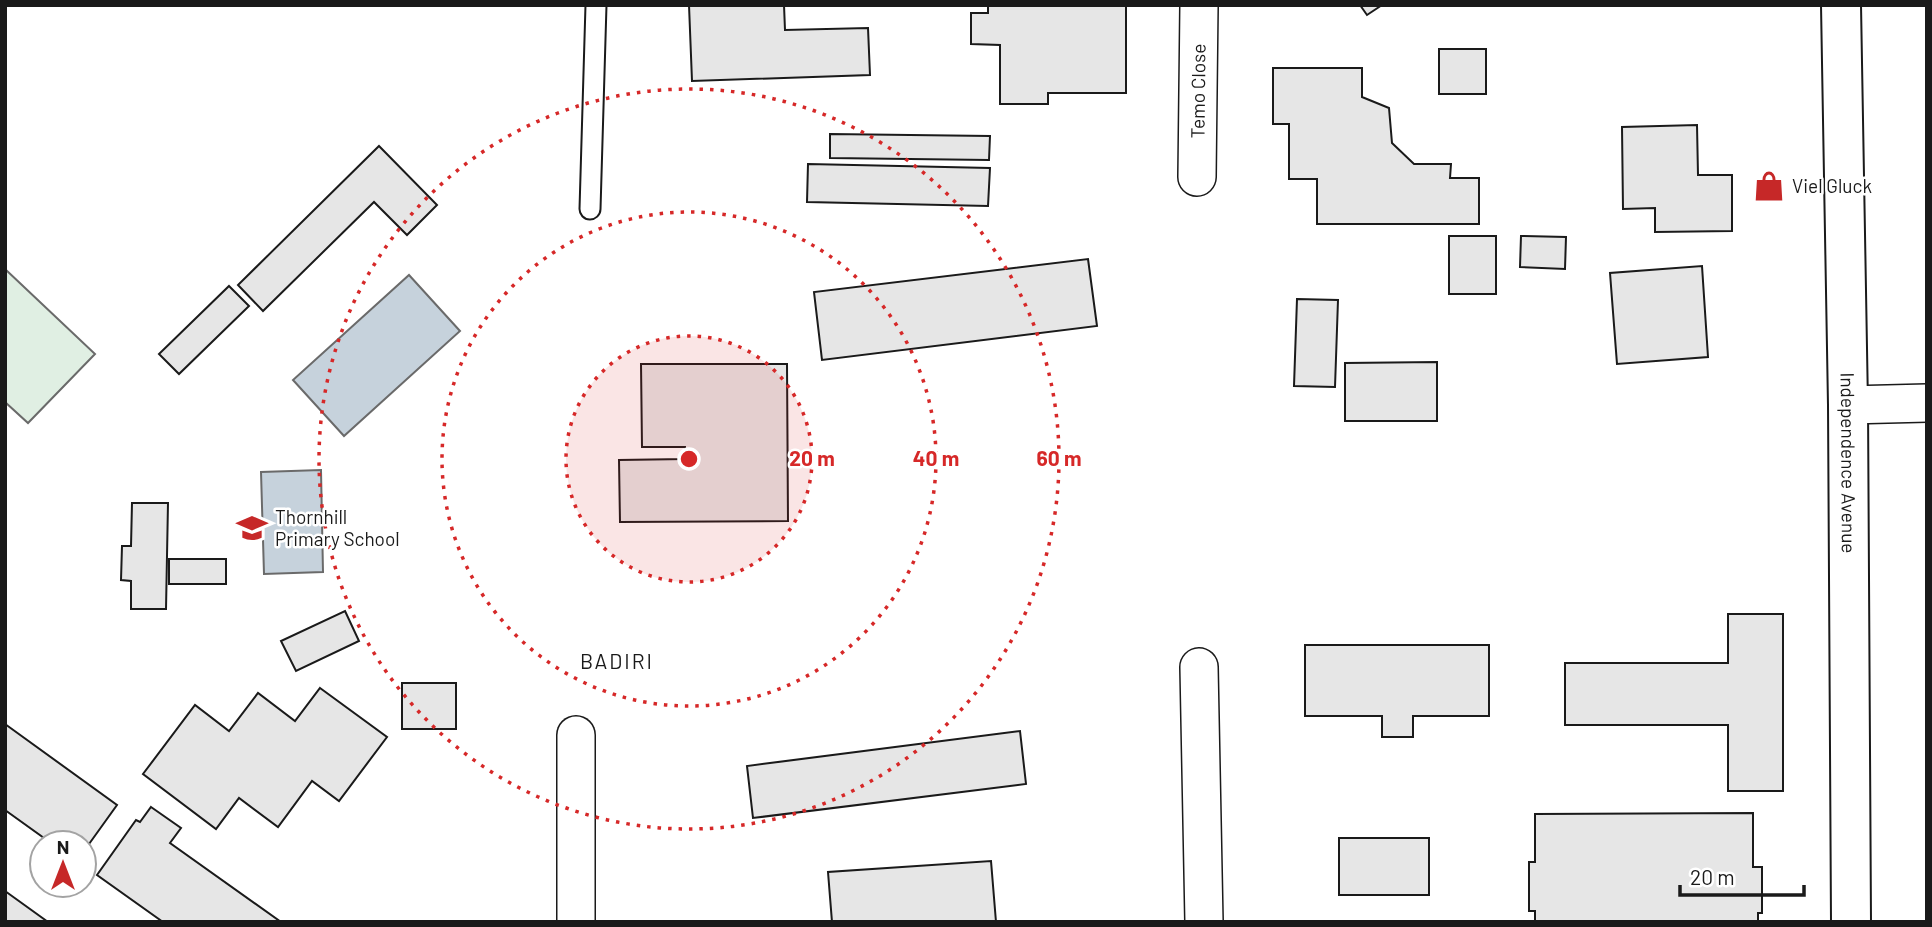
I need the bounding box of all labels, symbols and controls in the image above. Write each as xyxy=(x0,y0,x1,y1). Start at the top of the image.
street label: Temo Close xyxy=(1185,43,1210,139)
shop icon: Viel Gluck xyxy=(1752,169,1786,203)
place label: Viel Gluck xyxy=(1792,174,1872,197)
street label: Independence Avenue xyxy=(1836,372,1861,554)
text: 20 m xyxy=(789,445,835,470)
text: 40 m xyxy=(913,445,959,470)
text: 60 m xyxy=(1037,445,1081,470)
centre of rings xyxy=(677,447,701,471)
place label: Thornhill Primary School xyxy=(275,505,400,550)
school or university icon: Thornhill Primary School xyxy=(235,511,269,545)
district label: BADIRI xyxy=(580,648,654,673)
north arrow xyxy=(28,829,98,899)
text: N xyxy=(57,835,69,858)
scale bar xyxy=(1680,853,1804,897)
text: 20 m xyxy=(1690,864,1735,889)

